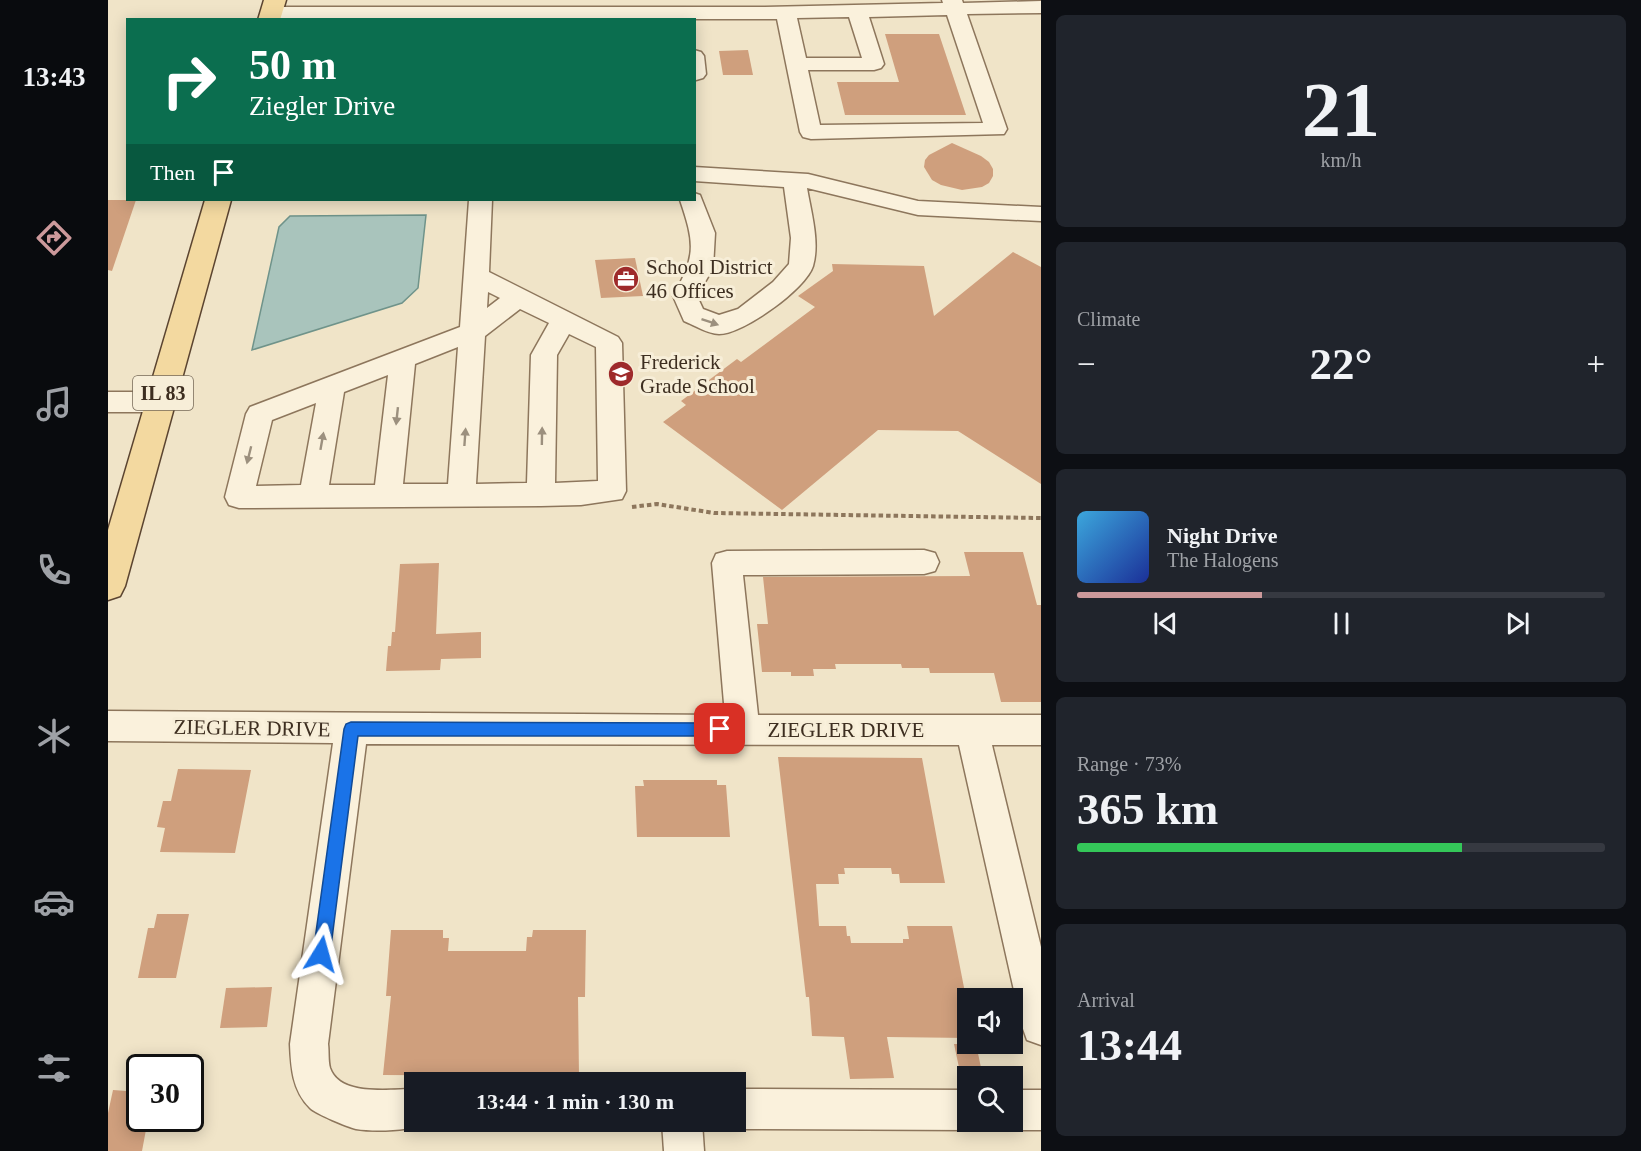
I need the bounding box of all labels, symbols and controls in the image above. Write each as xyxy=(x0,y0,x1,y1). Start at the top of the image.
icon: right xyxy=(150,42,228,120)
text: 50 m xyxy=(249,42,337,88)
text: 13:43 xyxy=(23,62,86,92)
text: 21 xyxy=(1302,66,1380,153)
text: Ziegler Drive xyxy=(249,91,395,121)
text: km/h xyxy=(1320,149,1362,171)
icon: arrive xyxy=(207,156,240,189)
text: Then xyxy=(150,160,195,185)
icon: directions xyxy=(33,217,75,259)
place label: School District 46 Offices xyxy=(646,255,773,303)
office icon: School District 46 Offices xyxy=(611,264,641,294)
text: Climate xyxy=(1077,308,1140,330)
one-way arrow xyxy=(702,317,720,327)
text: 22° xyxy=(1310,339,1373,389)
text: − xyxy=(1077,346,1096,382)
text: + xyxy=(1586,346,1605,382)
place label: Frederick Grade School xyxy=(640,350,755,398)
school or university icon: Frederick Grade School xyxy=(606,359,636,389)
road number: IL 83 xyxy=(133,376,193,410)
icon: music xyxy=(33,383,75,425)
one-way arrow xyxy=(392,407,402,426)
one-way arrow xyxy=(460,427,470,446)
one-way arrow xyxy=(537,427,547,446)
one-way arrow xyxy=(318,431,327,450)
one-way arrow xyxy=(244,446,254,464)
text: Night Drive xyxy=(1167,523,1278,548)
icon: phone xyxy=(33,549,75,591)
text: The Halogens xyxy=(1167,549,1279,571)
icon: previous xyxy=(1149,607,1182,640)
icon: pause xyxy=(1325,607,1358,640)
icon: next xyxy=(1501,607,1534,640)
pin xyxy=(694,703,745,754)
icon: arrive xyxy=(703,712,736,745)
icon: climate xyxy=(33,715,75,757)
street label: ZIEGLER DRIVE xyxy=(173,715,331,741)
street label: ZIEGLER DRIVE xyxy=(768,718,924,742)
text: Range · 73% xyxy=(1077,753,1181,775)
text: 365 km xyxy=(1077,784,1218,834)
icon: car xyxy=(33,881,75,923)
position arrow xyxy=(289,922,353,986)
map controls xyxy=(957,988,1023,1132)
button: sound xyxy=(957,988,1023,1054)
text: Arrival xyxy=(1077,989,1135,1011)
text: 13:44 xyxy=(1077,1020,1182,1070)
icon: filters xyxy=(33,1047,75,1089)
speed limit sign: 30 xyxy=(126,1054,204,1132)
button: search xyxy=(957,1066,1023,1132)
text: 13:44 · 1 min · 130 m xyxy=(476,1089,674,1114)

